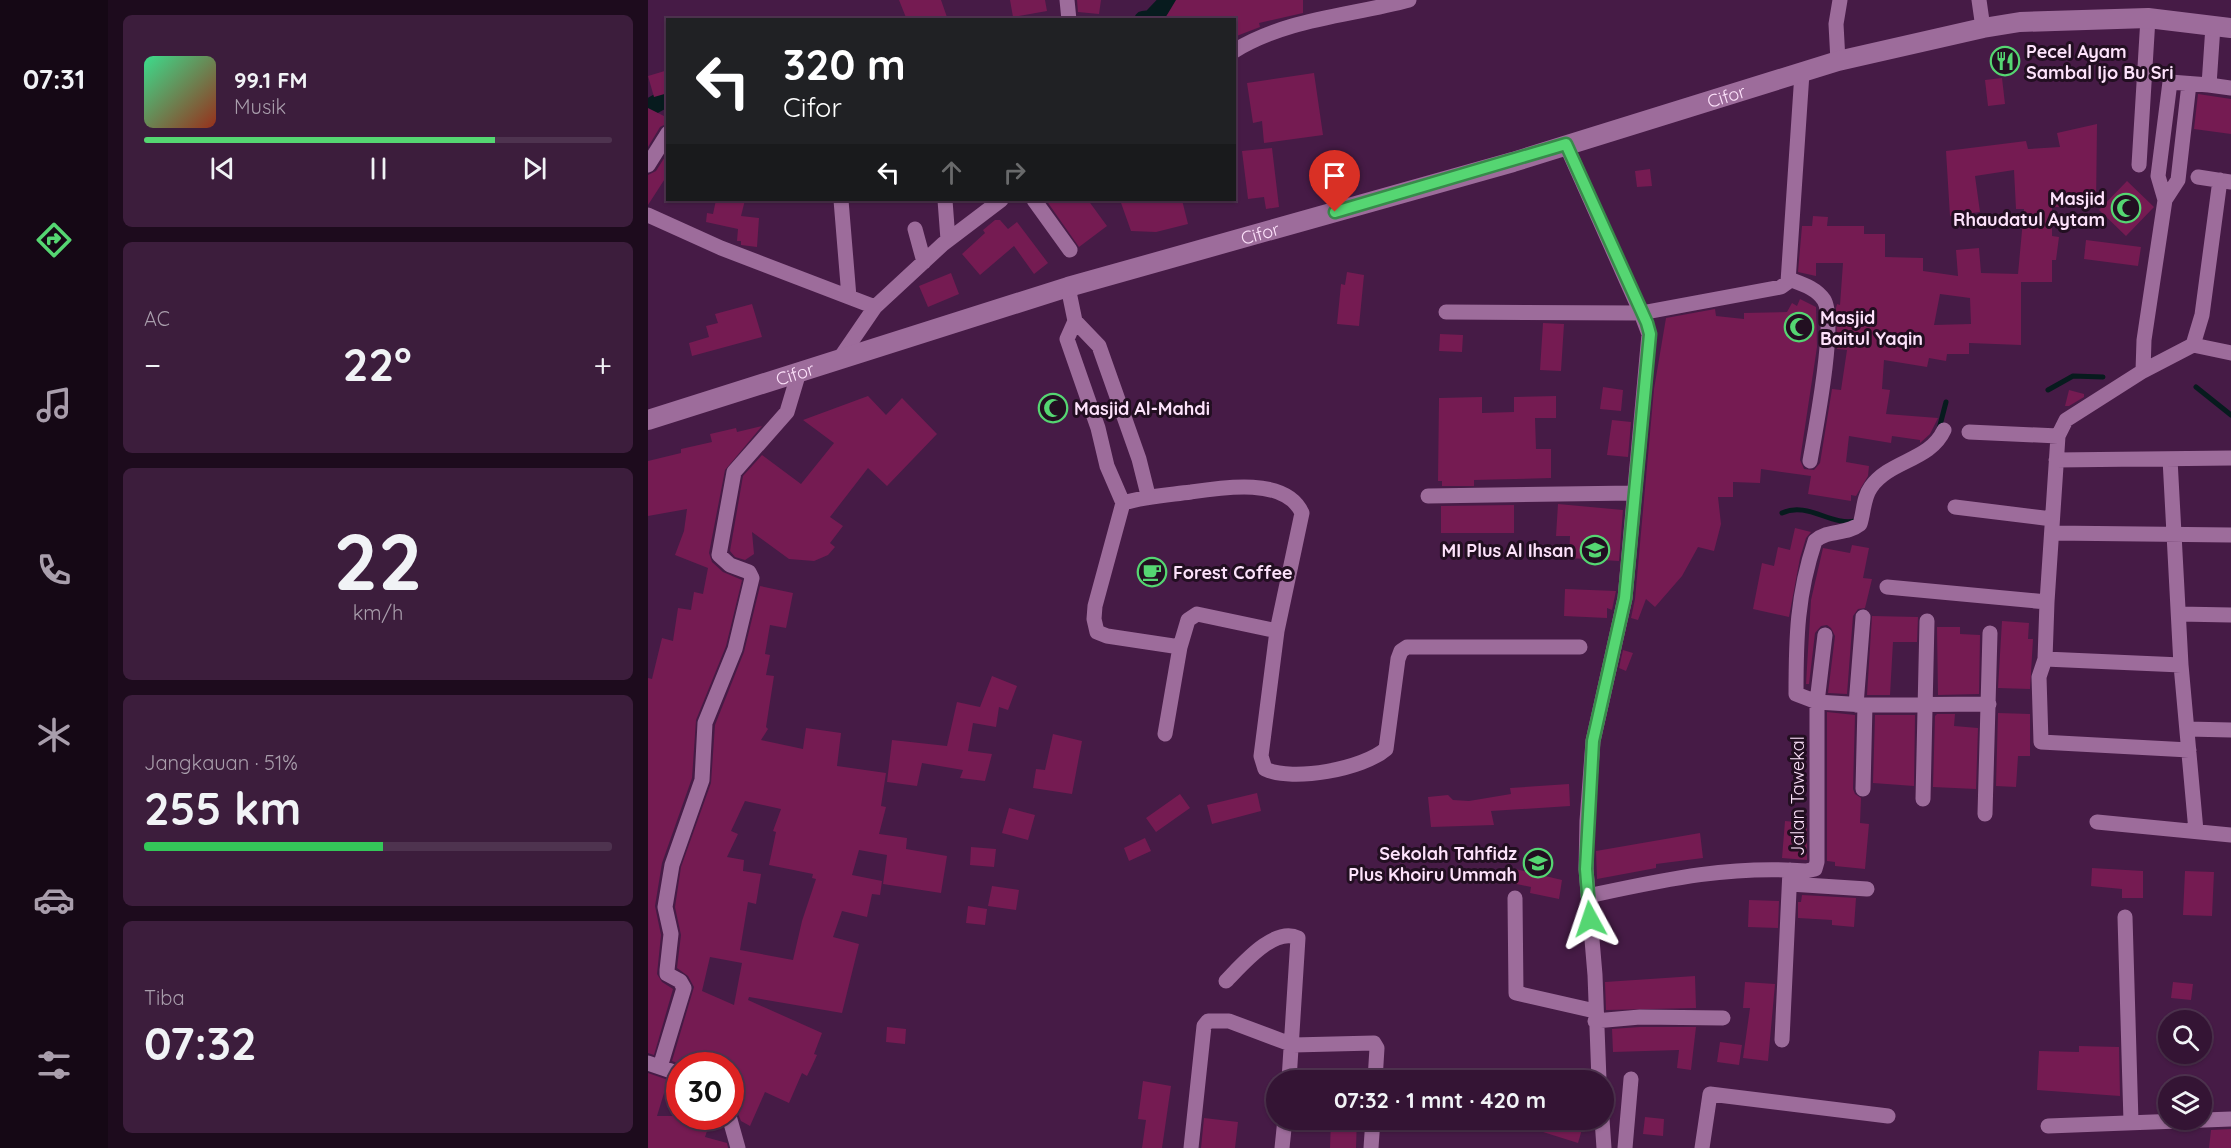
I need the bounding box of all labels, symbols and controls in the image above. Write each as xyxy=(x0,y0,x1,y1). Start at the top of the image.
text: 320 m xyxy=(783,38,906,91)
place label: Pecel Ayam Sambal Ijo Bu Sri xyxy=(2026,40,2174,84)
icon: left xyxy=(684,42,762,120)
restaurant icon: Pecel Ayam Sambal Ijo Bu Sri xyxy=(1989,45,2021,77)
text: 07:31 xyxy=(23,62,85,96)
text: 99.1 FM xyxy=(234,66,308,94)
street label: Cifor xyxy=(1704,79,1748,113)
text: Cifor xyxy=(783,90,842,124)
text: Musik xyxy=(234,94,286,119)
pin xyxy=(1309,150,1360,212)
icon: previous xyxy=(206,152,239,185)
icon: pause xyxy=(362,152,395,185)
icon: next xyxy=(518,152,551,185)
icon: left xyxy=(872,156,905,189)
icon: ahead xyxy=(935,156,968,189)
icon: right xyxy=(998,156,1031,189)
icon: arrive xyxy=(1318,159,1351,192)
place label: Masjid Rhaudatul Aytam xyxy=(1953,187,2105,231)
mosque icon: Masjid Rhaudatul Aytam xyxy=(2110,192,2142,224)
street label: Cifor xyxy=(1238,217,1282,249)
icon: directions xyxy=(33,219,75,261)
text: AC xyxy=(144,306,170,331)
place label: Masjid Baitul Yaqin xyxy=(1820,306,1923,350)
mosque icon: Masjid Baitul Yaqin xyxy=(1783,311,1815,343)
text: 22° xyxy=(343,336,412,392)
text: − xyxy=(144,344,161,385)
text: + xyxy=(593,344,612,385)
street label: Cifor xyxy=(773,357,817,390)
icon: music xyxy=(33,384,75,426)
mosque icon: Masjid Al-Mahdi xyxy=(1037,392,1069,424)
place label: Masjid Al-Mahdi xyxy=(1074,397,1210,420)
text: 22 xyxy=(334,512,422,610)
school or university icon: MI Plus Al Ihsan xyxy=(1579,534,1611,566)
place label: MI Plus Al Ihsan xyxy=(1442,539,1574,562)
icon: phone xyxy=(33,549,75,591)
cafe icon: Forest Coffee xyxy=(1136,556,1168,588)
place label: Forest Coffee xyxy=(1173,561,1293,584)
text: km/h xyxy=(353,600,403,625)
icon: climate xyxy=(33,714,75,756)
street label: Jalan Tawekal xyxy=(1786,736,1809,856)
text: Jangkauan · 51% xyxy=(144,750,298,775)
text: 255 km xyxy=(144,780,301,836)
place label: Sekolah Tahfidz Plus Khoiru Ummah xyxy=(1348,842,1517,886)
school or university icon: Sekolah Tahfidz Plus Khoiru Ummah xyxy=(1522,847,1554,879)
icon: car xyxy=(33,879,75,921)
position arrow xyxy=(1558,887,1622,951)
text: Tiba xyxy=(144,985,185,1010)
map controls xyxy=(2158,1010,2212,1130)
button: search xyxy=(2158,1010,2212,1064)
text: 07:32 xyxy=(144,1015,257,1071)
icon: filters xyxy=(33,1044,75,1086)
speed limit sign: 30 xyxy=(666,1052,744,1130)
button: layers xyxy=(2158,1076,2212,1130)
text: 07:32 · 1 mnt · 420 m xyxy=(1334,1086,1546,1114)

